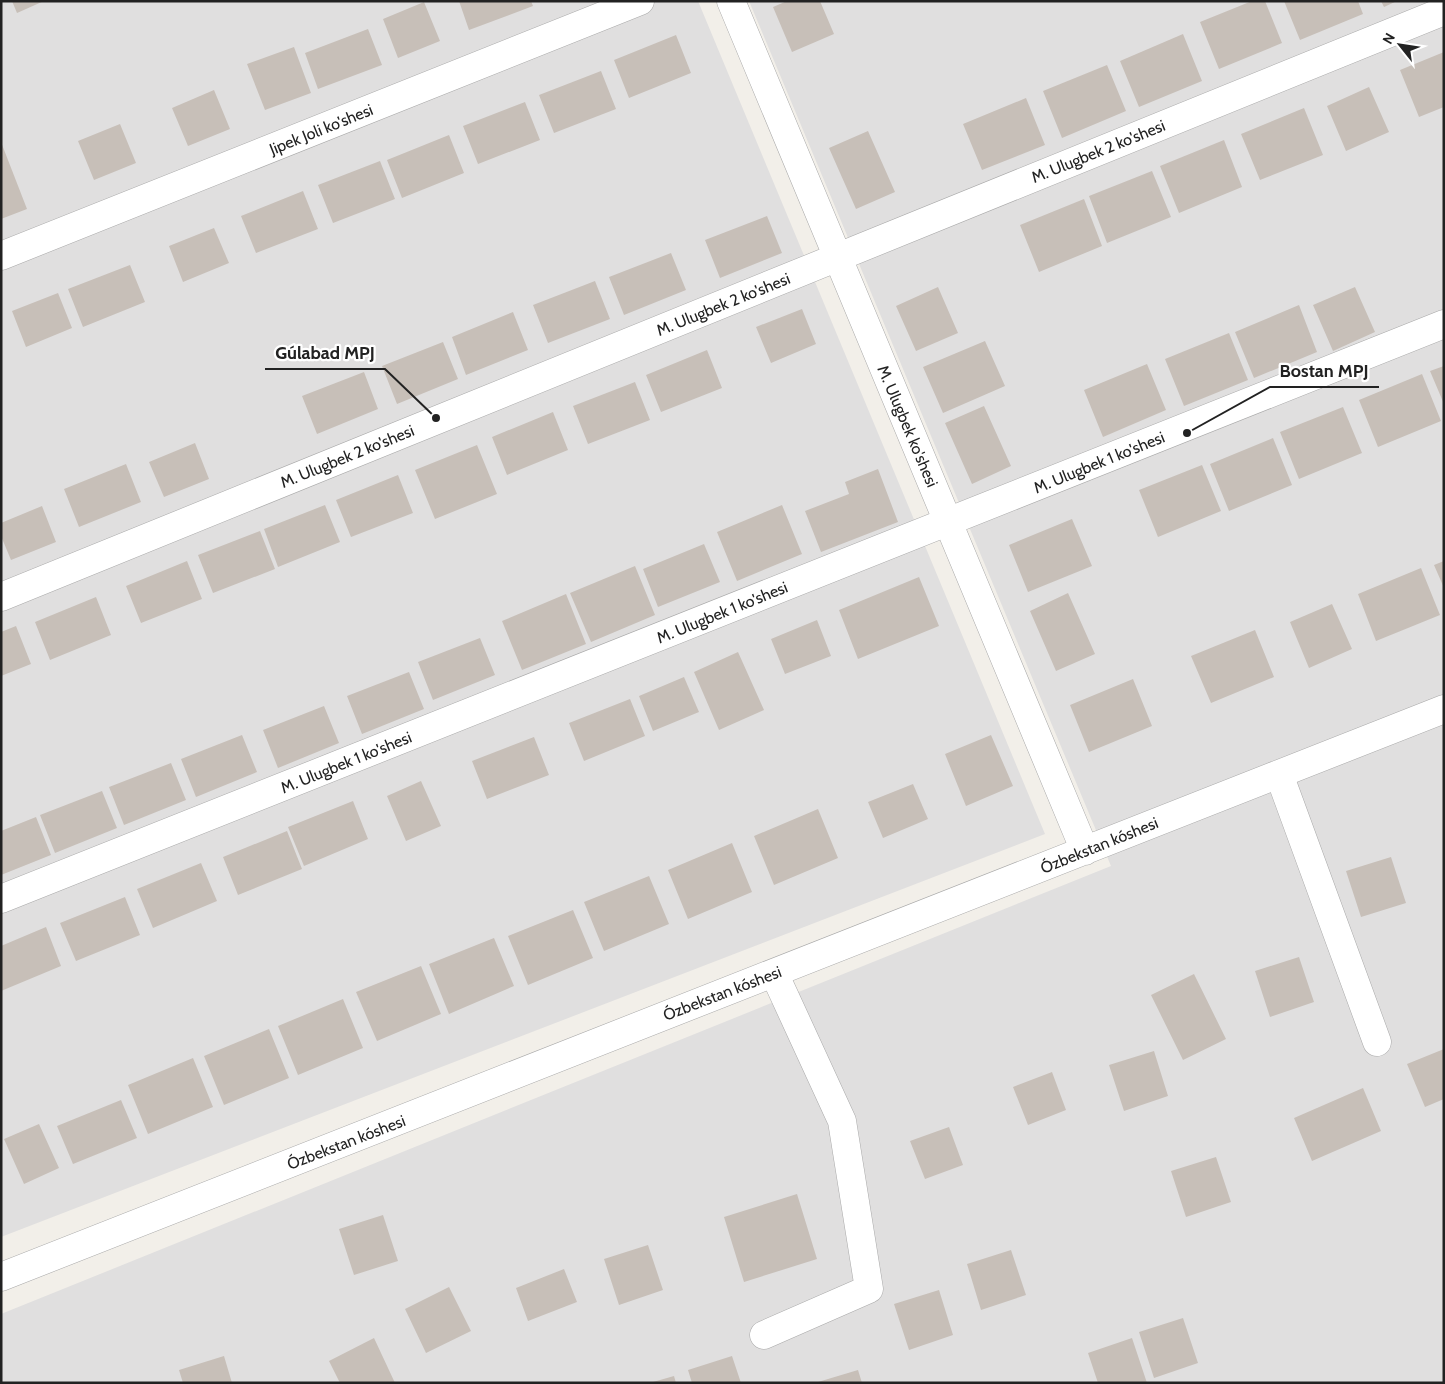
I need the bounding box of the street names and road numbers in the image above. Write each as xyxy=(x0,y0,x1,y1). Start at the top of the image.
street label: Jipek Joli ko'shesi xyxy=(266,100,376,159)
street label: M. Ulugbek 2 ko'shesi xyxy=(1029,116,1168,187)
street label: M. Ulugbek 2 ko'shesi xyxy=(654,269,793,340)
street label: M. Ulugbek ko'shesi xyxy=(873,362,942,490)
street label: M. Ulugbek 2 ko'shesi xyxy=(278,421,417,492)
street label: M. Ulugbek 1 ko'shesi xyxy=(1031,428,1167,497)
street label: M. Ulugbek 1 ko'shesi xyxy=(654,578,790,647)
street label: M. Ulugbek 1 ko'shesi xyxy=(278,728,414,797)
street label: Ózbekstan kóshesi xyxy=(1038,813,1161,878)
street label: Ózbekstan kóshesi xyxy=(660,962,784,1025)
street label: Ózbekstan kóshesi xyxy=(284,1111,408,1174)

